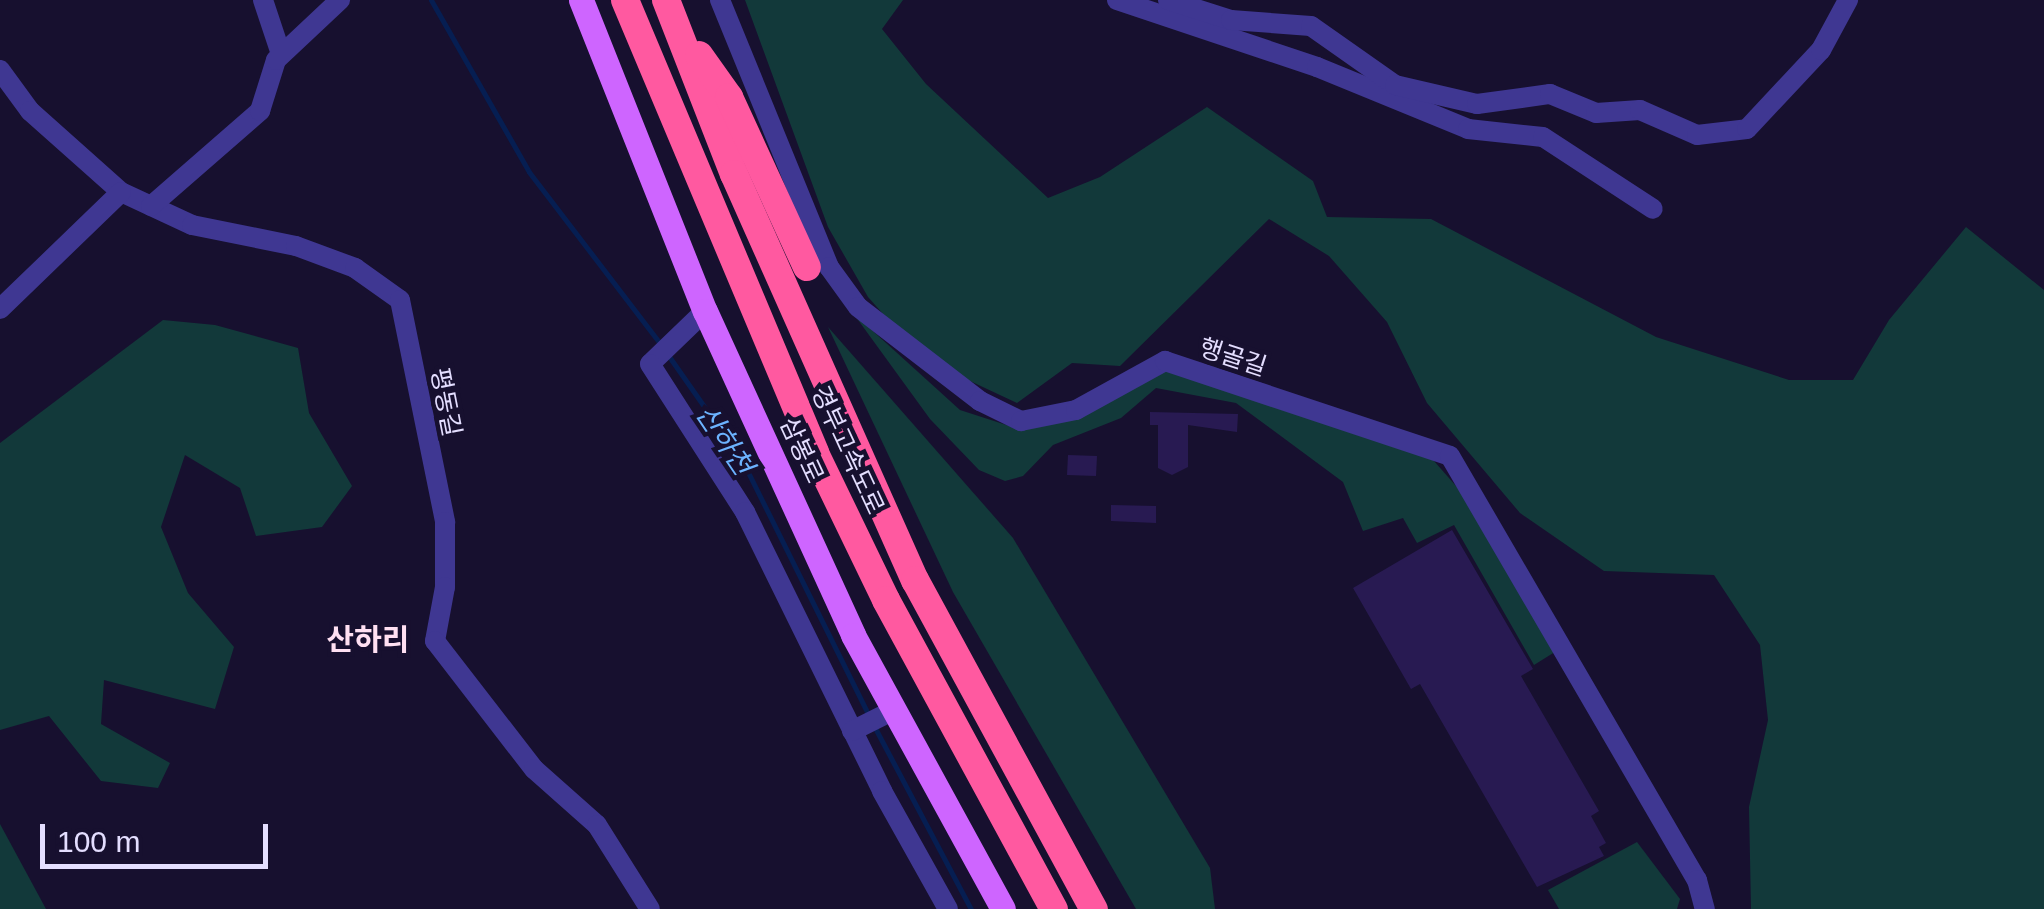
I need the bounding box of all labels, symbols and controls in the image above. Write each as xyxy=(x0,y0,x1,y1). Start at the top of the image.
street label: 행골길 xyxy=(1196,332,1270,382)
street label: 평동길 xyxy=(425,365,467,439)
street label: 경부고속도로 xyxy=(805,381,891,519)
water label: 산하천 xyxy=(688,399,760,481)
street label: 삼봉로 xyxy=(774,412,830,488)
district label: 산하리 xyxy=(327,622,409,658)
scale bar xyxy=(45,804,272,866)
text: 100 m xyxy=(57,825,140,858)

